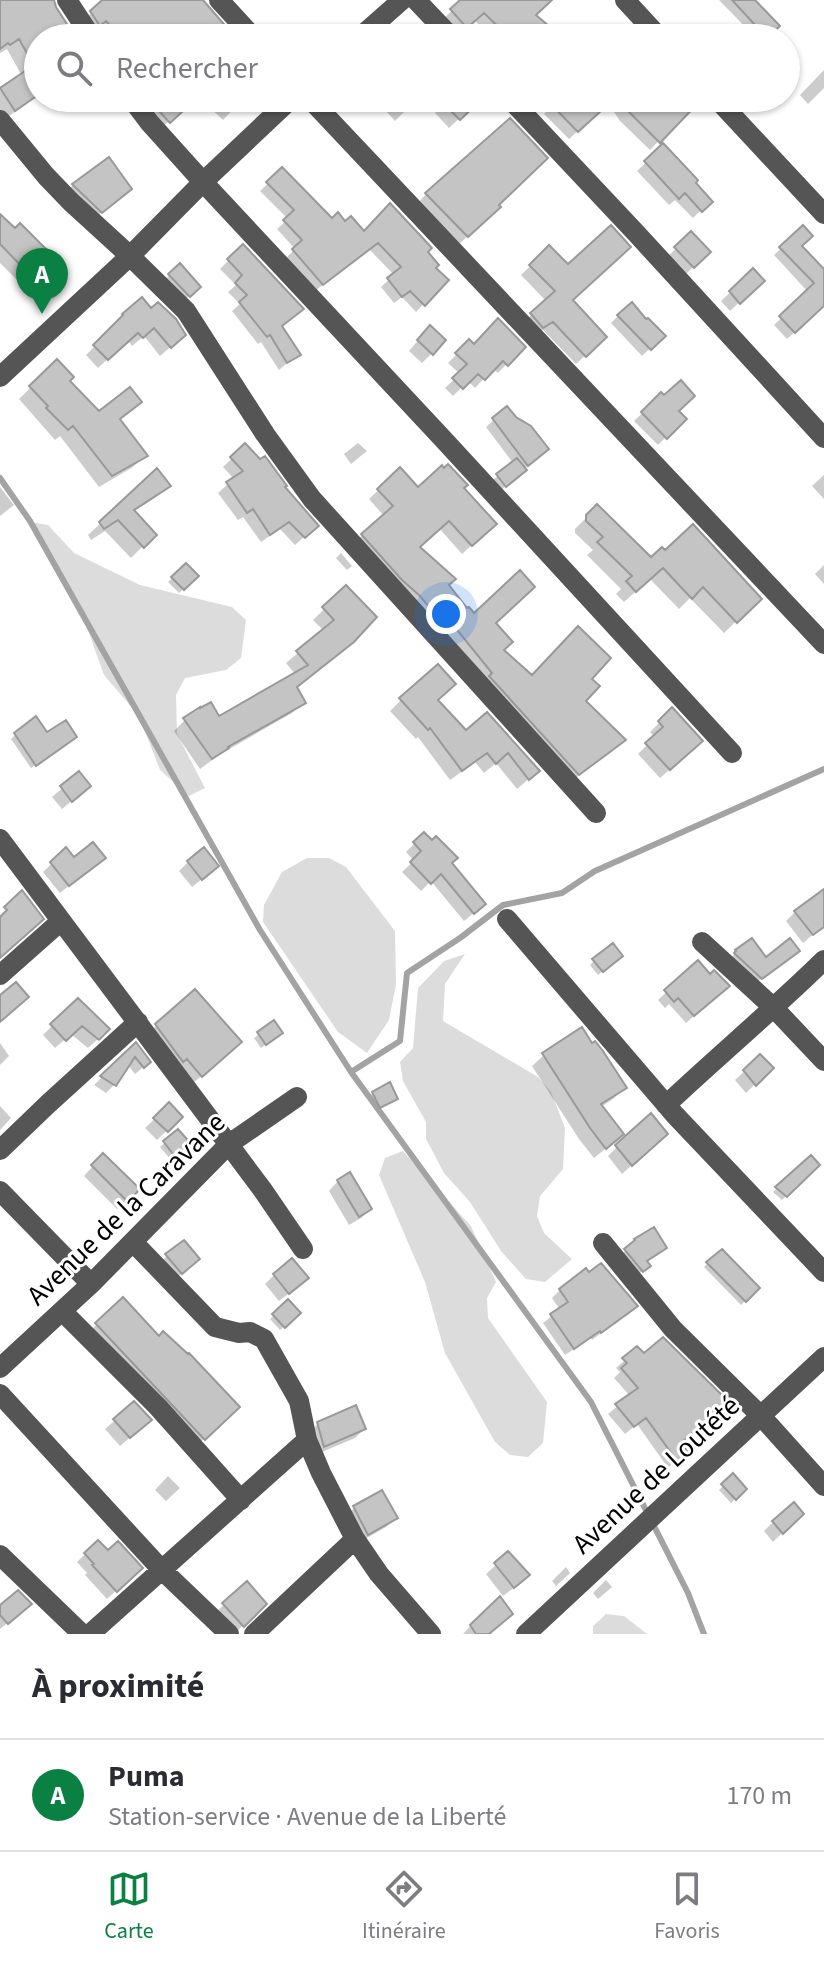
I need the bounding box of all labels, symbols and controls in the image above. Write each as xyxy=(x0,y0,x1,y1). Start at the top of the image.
search box xyxy=(24,24,800,112)
icon: search xyxy=(52,46,96,90)
text: Rechercher xyxy=(116,47,258,90)
pin: A xyxy=(16,248,68,314)
your location xyxy=(426,594,466,634)
street label: Avenue de la Caravane xyxy=(18,1103,234,1315)
street label: Avenue de Loutété xyxy=(563,1387,749,1563)
text: À proximité xyxy=(32,1662,204,1711)
text: Puma xyxy=(108,1755,184,1798)
text: A xyxy=(51,1777,65,1814)
text: 170 m xyxy=(726,1777,792,1814)
text: Station-service · Avenue de la Liberté xyxy=(108,1798,506,1835)
tab: Carte xyxy=(104,1867,154,1947)
tab: Itinéraire xyxy=(362,1867,446,1947)
tab: Favoris xyxy=(654,1867,720,1947)

